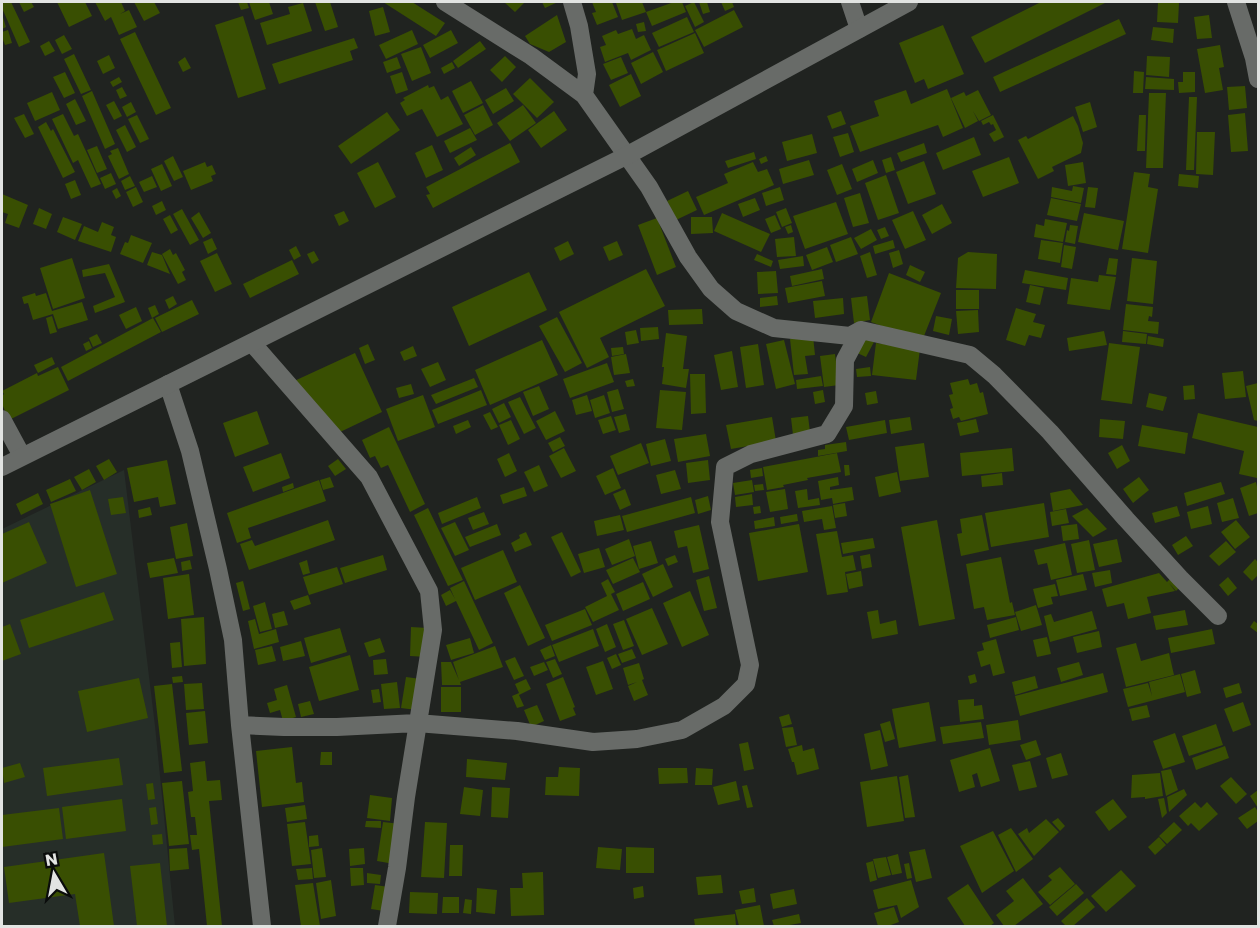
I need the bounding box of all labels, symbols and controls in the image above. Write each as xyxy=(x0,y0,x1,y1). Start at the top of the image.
north arrow xyxy=(24,844,84,904)
text: N xyxy=(44,847,59,872)

